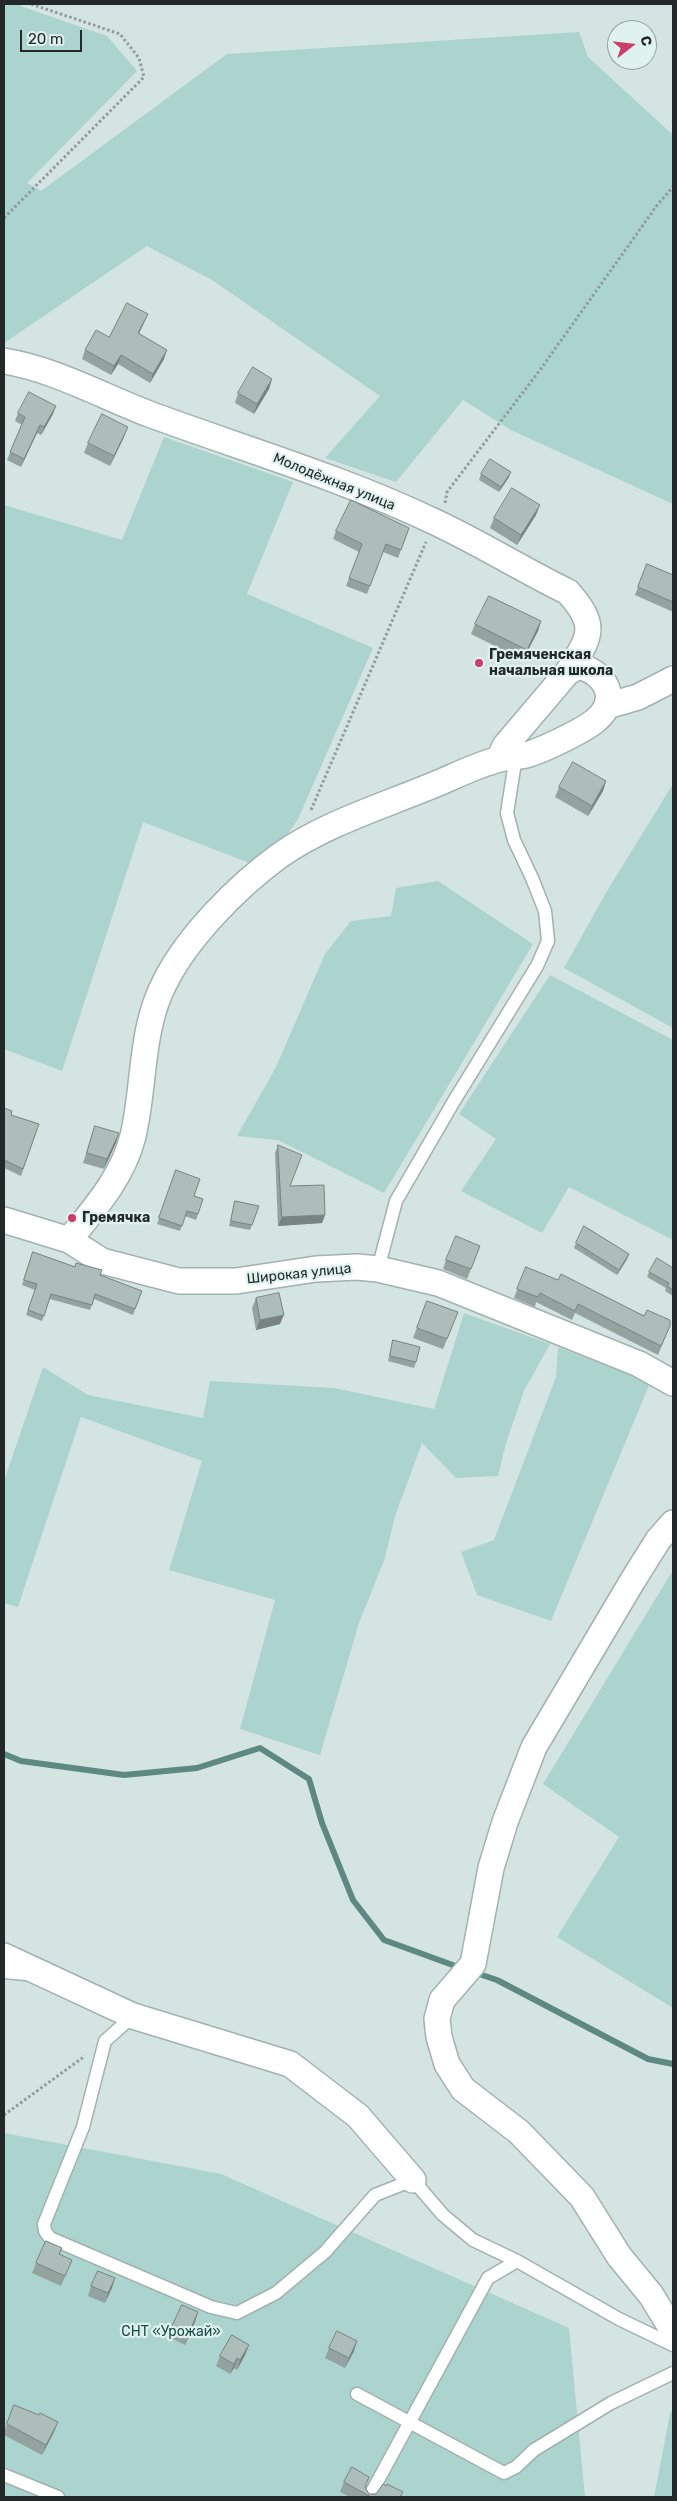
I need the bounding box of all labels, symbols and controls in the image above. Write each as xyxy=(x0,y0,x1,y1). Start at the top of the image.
scale bar xyxy=(22,20,85,52)
north arrow xyxy=(607,20,657,70)
text: 20 m xyxy=(28,30,63,48)
text: С xyxy=(636,34,655,48)
street label: Молодёжная улица xyxy=(271,450,397,514)
place label: Гремяченская начальная школа xyxy=(489,647,613,680)
marker: Гремяченская начальная школа xyxy=(473,657,485,669)
place label: Гремячка xyxy=(82,1210,150,1226)
marker: Гремячка xyxy=(66,1212,78,1224)
street label: Широкая улица xyxy=(246,1260,352,1288)
park label: СНТ «Урожай» xyxy=(121,2324,221,2340)

